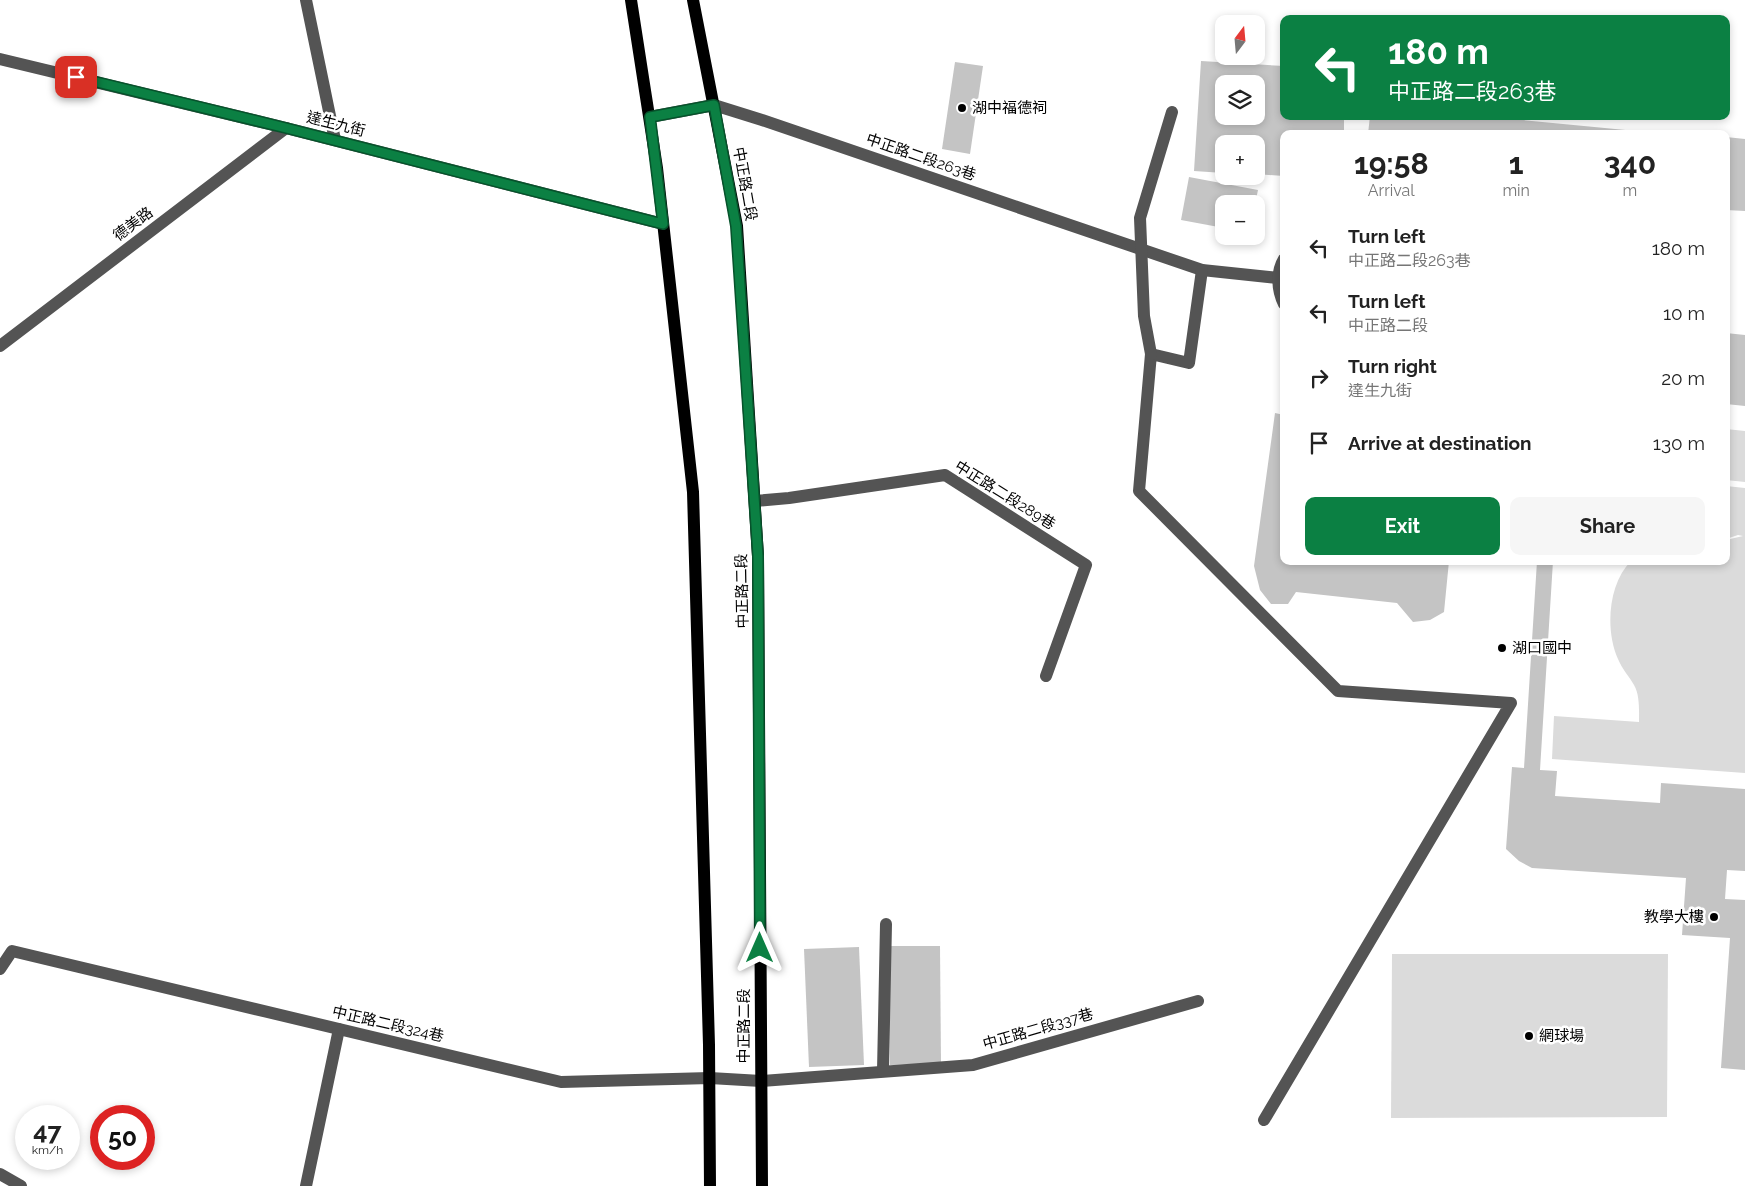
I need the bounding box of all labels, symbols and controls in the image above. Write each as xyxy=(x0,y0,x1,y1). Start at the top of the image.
north arrow xyxy=(1215,15,1265,65)
map controls xyxy=(1215,15,1265,245)
text: 180 m xyxy=(1388,31,1489,72)
icon: left xyxy=(1305,35,1370,100)
pin xyxy=(55,56,97,98)
icon: arrive xyxy=(62,63,90,91)
button: layers xyxy=(1215,75,1265,125)
text: 中正路二段263巷 xyxy=(1388,78,1556,104)
place label: 湖中福德祠 xyxy=(972,99,1047,117)
marker: 湖中福德祠 xyxy=(956,102,968,114)
street label: 達生九街 xyxy=(305,108,367,140)
street label: 中正路二段263巷 xyxy=(864,130,978,184)
button: + xyxy=(1215,135,1265,185)
street label: 中正路二段 xyxy=(730,145,760,223)
text: 19:58 xyxy=(1354,146,1429,181)
text: 1 xyxy=(1509,146,1524,181)
text: 340 xyxy=(1604,146,1656,181)
text: Arrival xyxy=(1368,181,1415,200)
text: min xyxy=(1502,181,1530,200)
text: m xyxy=(1623,181,1637,200)
button: − xyxy=(1215,195,1265,245)
street label: 德美路 xyxy=(110,203,156,245)
text: Turn left xyxy=(1348,225,1425,247)
icon: left xyxy=(1305,234,1333,262)
text: 180 m xyxy=(1652,237,1705,259)
text: 中正路二段263巷 xyxy=(1348,251,1471,270)
text: Turn left xyxy=(1348,290,1425,312)
icon: left xyxy=(1305,299,1333,327)
text: 10 m xyxy=(1663,302,1705,324)
text: 中正路二段 xyxy=(1348,316,1428,335)
text: Turn right xyxy=(1348,355,1437,377)
icon: right xyxy=(1305,364,1333,392)
text: 20 m xyxy=(1661,367,1705,389)
text: 達生九街 xyxy=(1348,381,1412,400)
icon: arrive xyxy=(1305,429,1333,457)
text: Arrive at destination xyxy=(1348,432,1532,454)
text: 130 m xyxy=(1653,432,1705,454)
street label: 中正路二段289巷 xyxy=(951,457,1059,533)
button: Exit xyxy=(1305,497,1500,555)
button: Share xyxy=(1510,497,1705,555)
street label: 中正路二段 xyxy=(732,553,752,629)
place label: 湖口國中 xyxy=(1512,639,1572,657)
marker: 湖口國中 xyxy=(1496,642,1508,654)
place label: 教學大樓 xyxy=(1644,908,1704,926)
marker: 教學大樓 xyxy=(1708,911,1720,923)
position arrow xyxy=(733,921,785,973)
street label: 中正路二段 xyxy=(735,988,753,1064)
street label: 中正路二段324巷 xyxy=(330,1002,446,1046)
street label: 中正路二段337巷 xyxy=(981,1005,1095,1053)
place label: 網球場 xyxy=(1539,1027,1584,1045)
marker: 網球場 xyxy=(1523,1030,1535,1042)
speed limit sign: 50 xyxy=(90,1105,155,1170)
text: 47 xyxy=(33,1116,62,1146)
text: km/h xyxy=(32,1143,63,1157)

